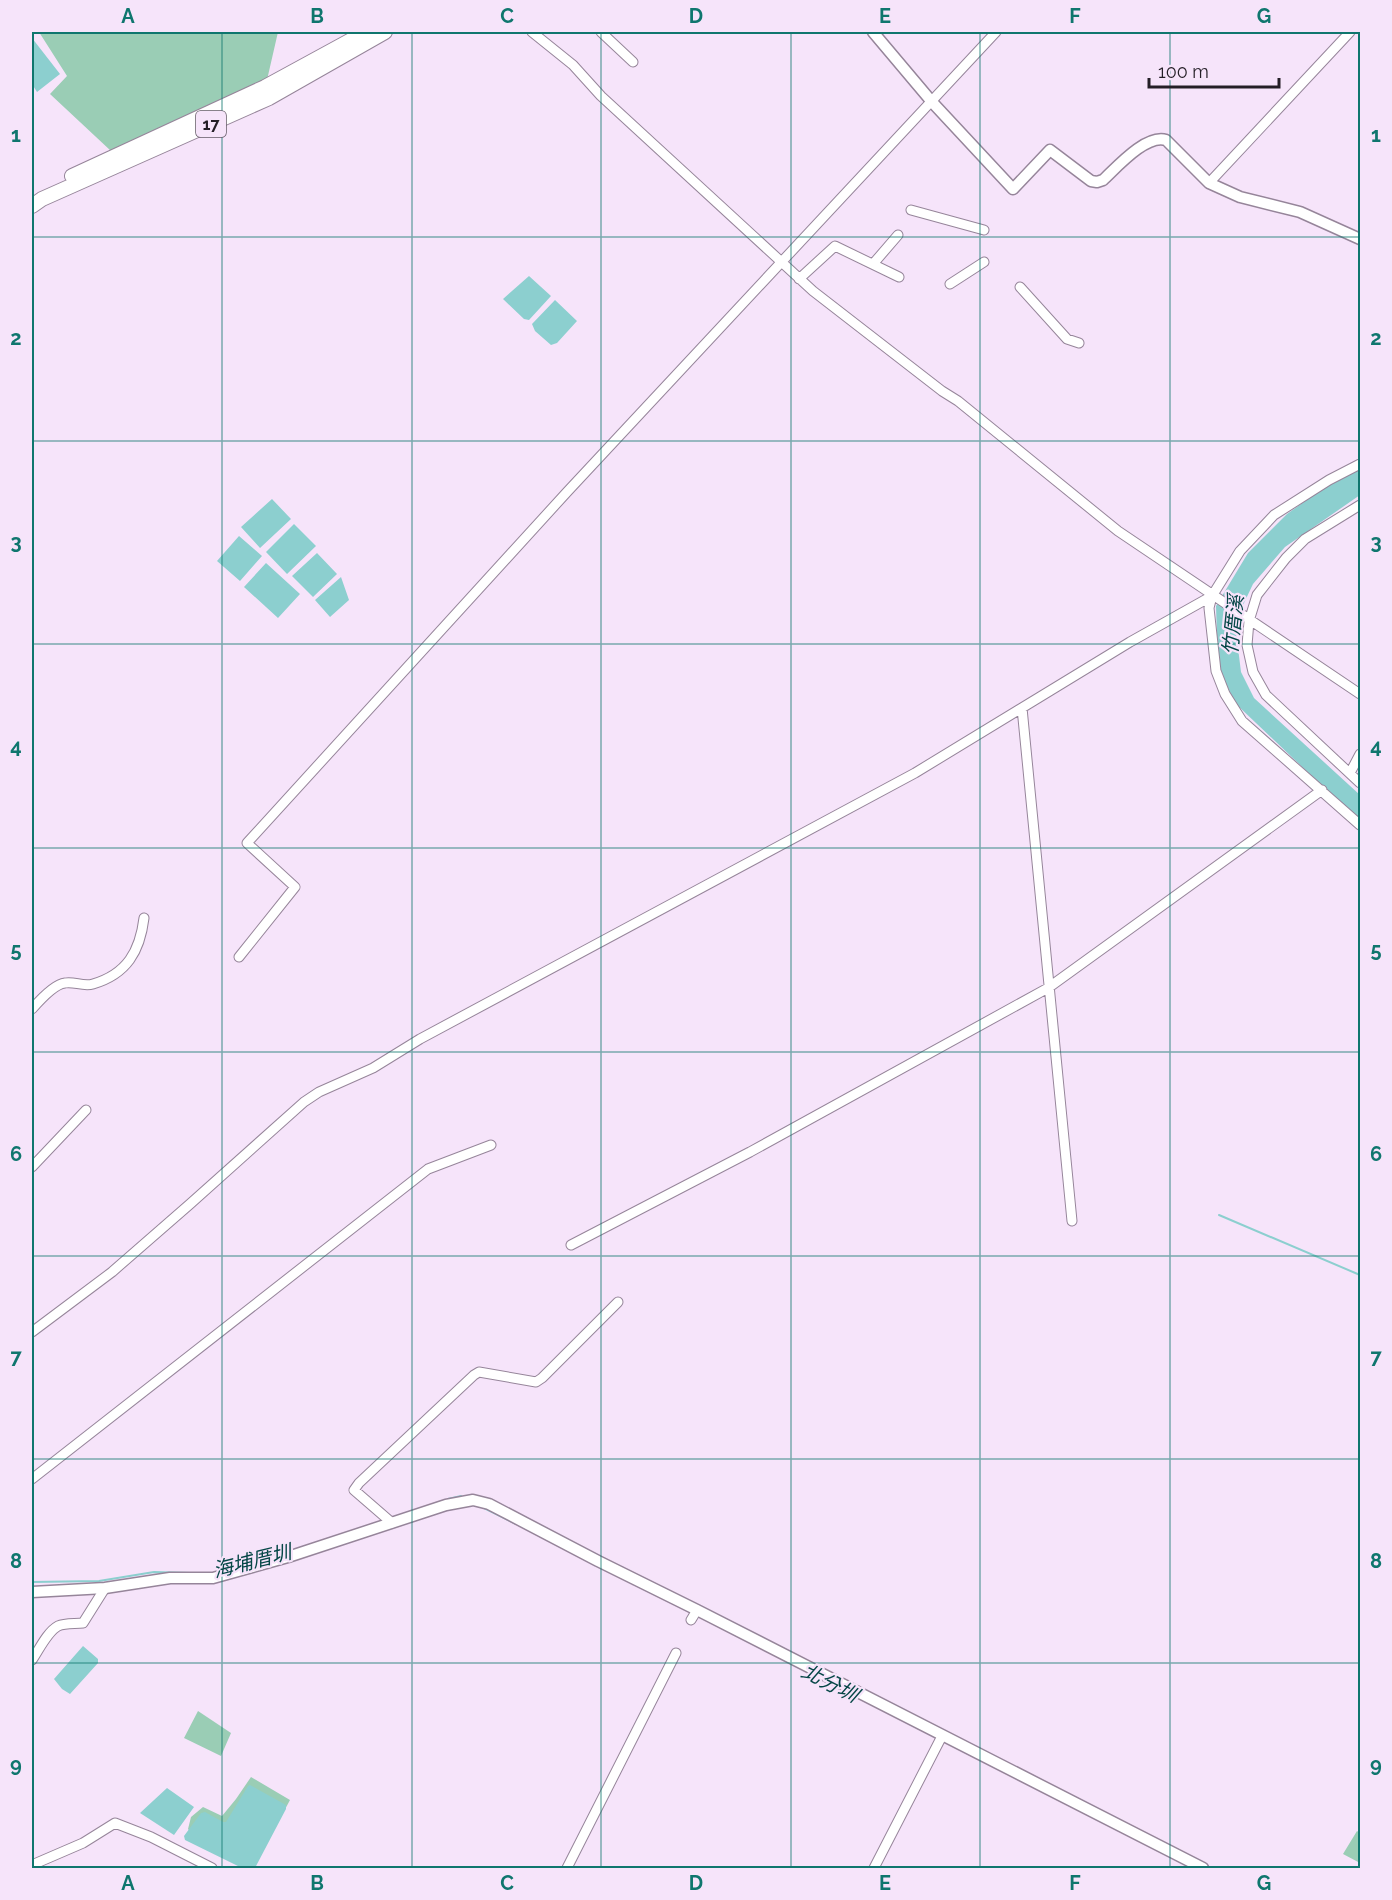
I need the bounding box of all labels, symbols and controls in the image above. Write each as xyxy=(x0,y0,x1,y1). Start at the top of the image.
text: A xyxy=(121,4,135,28)
text: B xyxy=(310,4,324,28)
text: C xyxy=(500,4,514,28)
text: D xyxy=(689,4,703,28)
text: E xyxy=(879,4,891,28)
text: F xyxy=(1069,4,1081,28)
text: G xyxy=(1257,4,1271,28)
scale bar xyxy=(1149,51,1280,89)
text: 100 m xyxy=(1158,61,1209,82)
road number: 17 xyxy=(196,111,226,137)
text: 1 xyxy=(11,123,21,147)
text: 1 xyxy=(1371,123,1381,147)
text: 2 xyxy=(10,326,22,350)
text: 2 xyxy=(1370,326,1382,350)
text: 3 xyxy=(10,530,22,554)
text: 3 xyxy=(1370,530,1382,554)
water label: 竹厝溪 xyxy=(1218,591,1248,656)
text: 4 xyxy=(10,734,22,758)
text: 4 xyxy=(1370,734,1382,758)
text: 5 xyxy=(10,938,22,962)
text: 5 xyxy=(1370,938,1382,962)
text: 6 xyxy=(10,1142,22,1166)
text: 6 xyxy=(1370,1142,1382,1166)
text: 7 xyxy=(10,1345,22,1369)
text: 7 xyxy=(1370,1345,1382,1369)
water label: 海埔厝圳 xyxy=(210,1539,297,1582)
text: 8 xyxy=(10,1549,22,1573)
text: 8 xyxy=(1370,1549,1382,1573)
water label: 北分圳 xyxy=(798,1659,865,1709)
text: 9 xyxy=(10,1753,22,1777)
text: 9 xyxy=(1370,1753,1382,1777)
text: A xyxy=(121,1871,135,1895)
text: B xyxy=(310,1871,324,1895)
text: C xyxy=(500,1871,514,1895)
text: D xyxy=(689,1871,703,1895)
text: E xyxy=(879,1871,891,1895)
text: F xyxy=(1069,1871,1081,1895)
text: G xyxy=(1257,1871,1271,1895)

